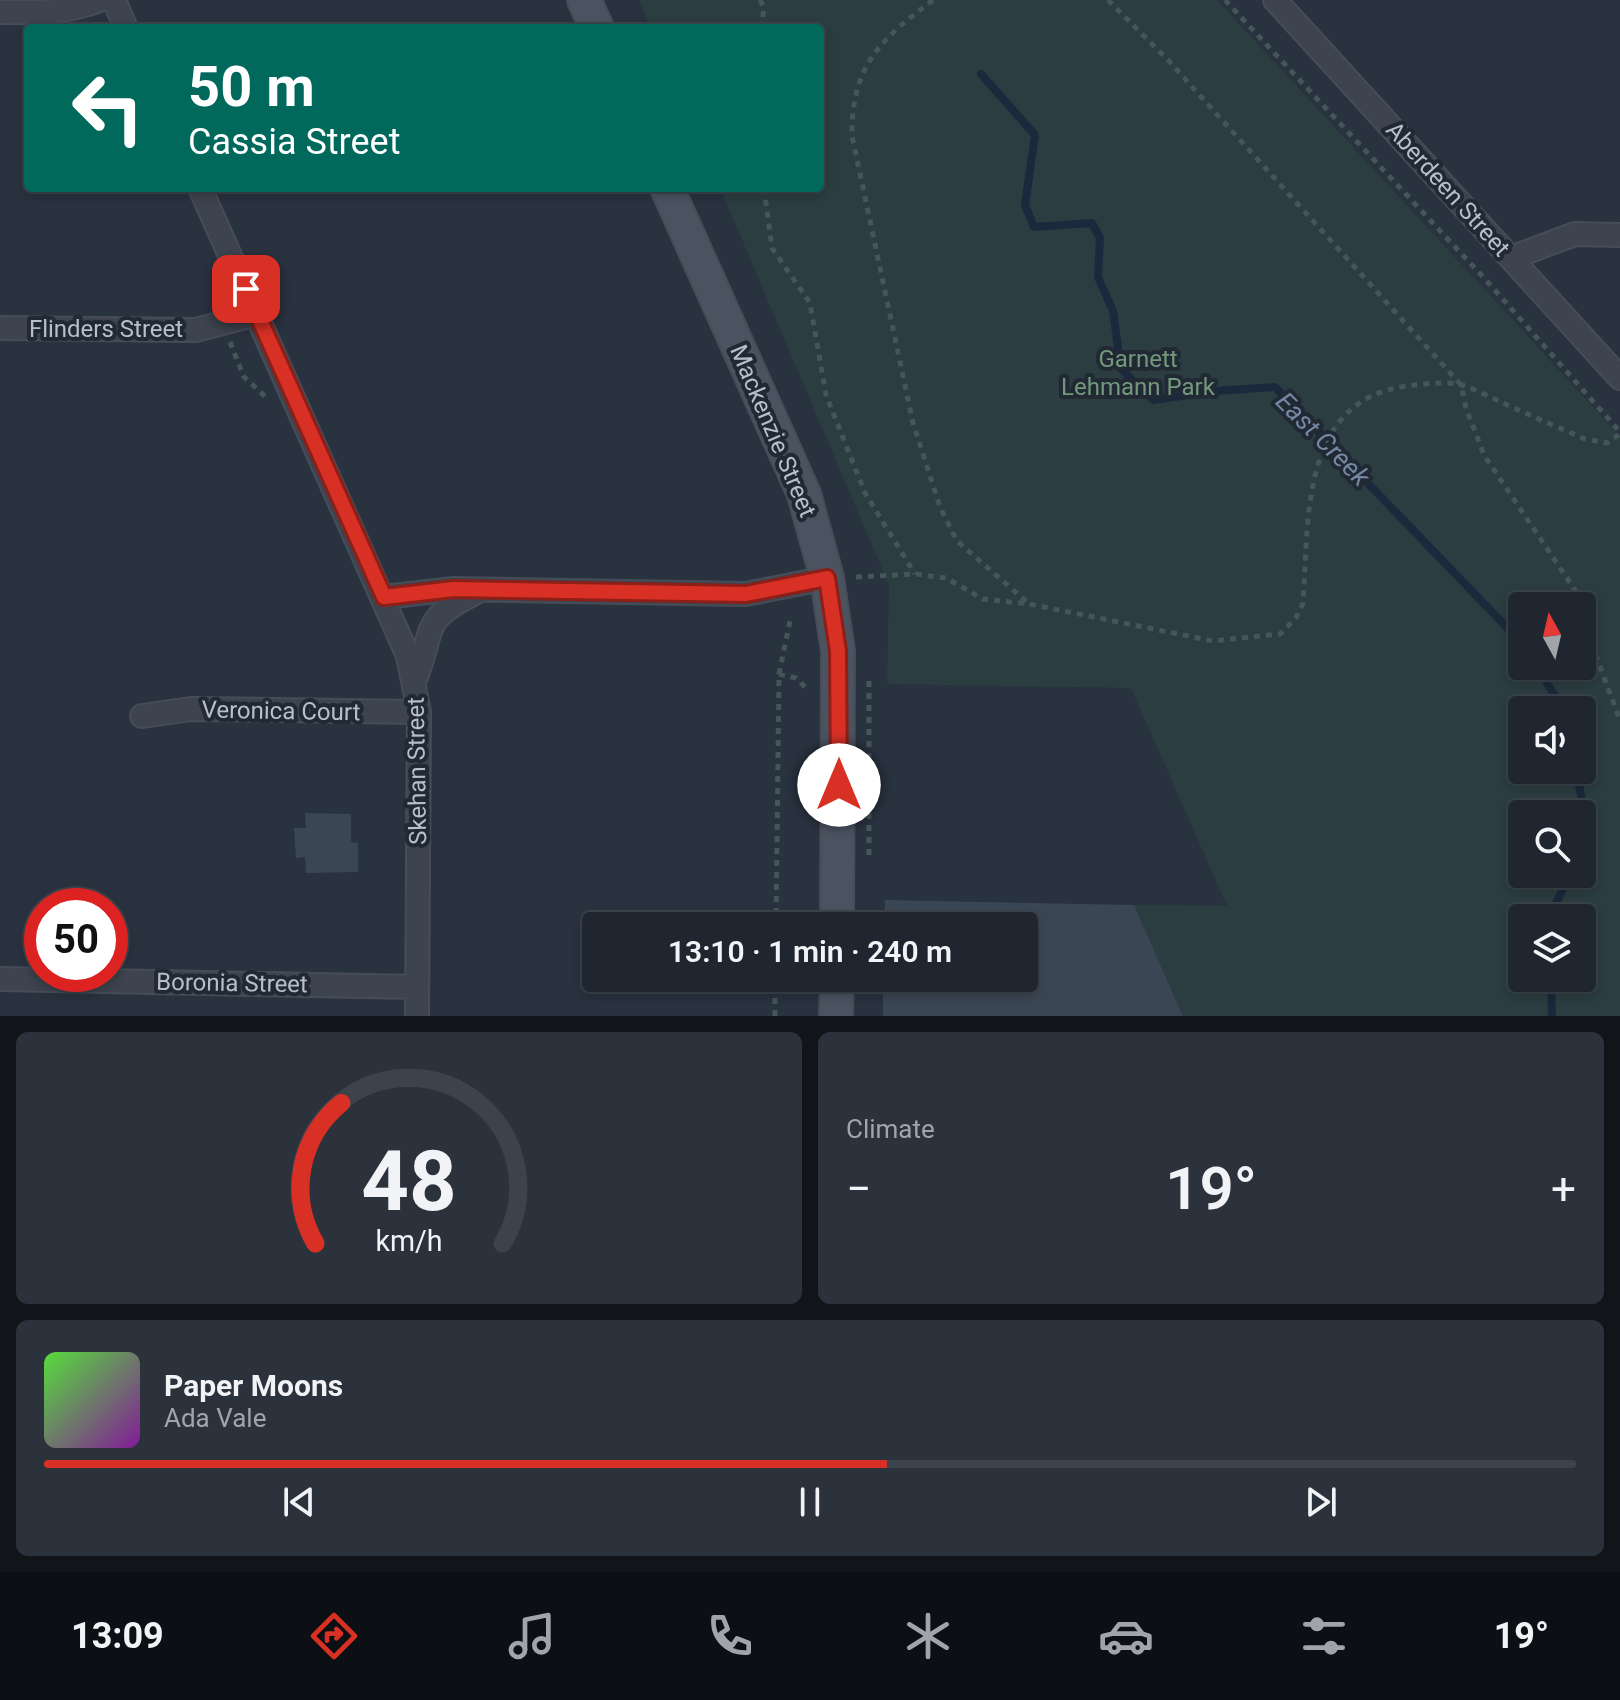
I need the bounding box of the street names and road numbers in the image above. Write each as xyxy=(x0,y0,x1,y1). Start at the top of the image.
street label: Aberdeen Street xyxy=(1380,116,1516,262)
street label: Flinders Street xyxy=(29,315,183,343)
street label: Mackenzie Street xyxy=(724,341,822,521)
street label: Veronica Court xyxy=(201,696,361,726)
street label: Skehan Street xyxy=(402,697,432,845)
street label: Boronia Street xyxy=(156,968,308,998)

